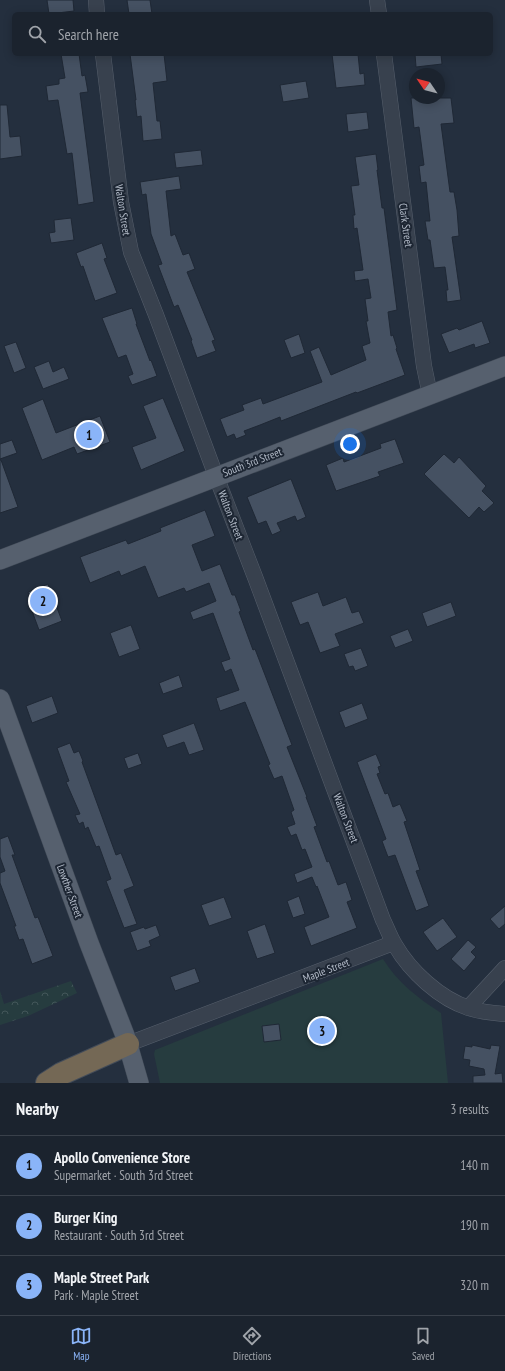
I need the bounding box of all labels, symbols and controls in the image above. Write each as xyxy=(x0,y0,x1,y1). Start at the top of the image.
search box xyxy=(12,12,493,56)
icon: search xyxy=(26,23,48,45)
text: Search here xyxy=(58,25,119,44)
north arrow xyxy=(409,68,445,104)
street label: Walton Street xyxy=(112,183,134,237)
street label: Clark Street xyxy=(396,202,416,248)
pin: 1 xyxy=(76,420,102,450)
your location xyxy=(340,434,360,454)
street label: South 3rd Street xyxy=(220,444,284,480)
street label: Walton Street xyxy=(215,488,247,542)
pin: 2 xyxy=(30,586,56,616)
street label: Walton Street xyxy=(330,791,362,845)
street label: Lowther Street xyxy=(54,862,86,920)
street label: Maple Street xyxy=(301,955,351,985)
pin: 3 xyxy=(309,1016,335,1046)
text: Nearby xyxy=(16,1098,59,1120)
text: 3 results xyxy=(450,1101,489,1118)
text: Apollo Convenience Store xyxy=(54,1148,190,1167)
text: 1 xyxy=(26,1157,32,1174)
text: 140 m xyxy=(460,1157,489,1174)
text: Supermarket · South 3rd Street xyxy=(54,1167,193,1184)
text: Burger King xyxy=(54,1208,118,1227)
text: 2 xyxy=(26,1217,32,1234)
text: 190 m xyxy=(460,1217,489,1234)
text: Restaurant · South 3rd Street xyxy=(54,1227,184,1244)
text: Maple Street Park xyxy=(54,1268,149,1287)
text: 3 xyxy=(26,1277,32,1294)
text: 320 m xyxy=(460,1277,489,1294)
text: Park · Maple Street xyxy=(54,1287,139,1304)
tab: Map xyxy=(70,1325,92,1363)
tab: Directions xyxy=(233,1325,271,1363)
tab: Saved xyxy=(412,1325,435,1363)

